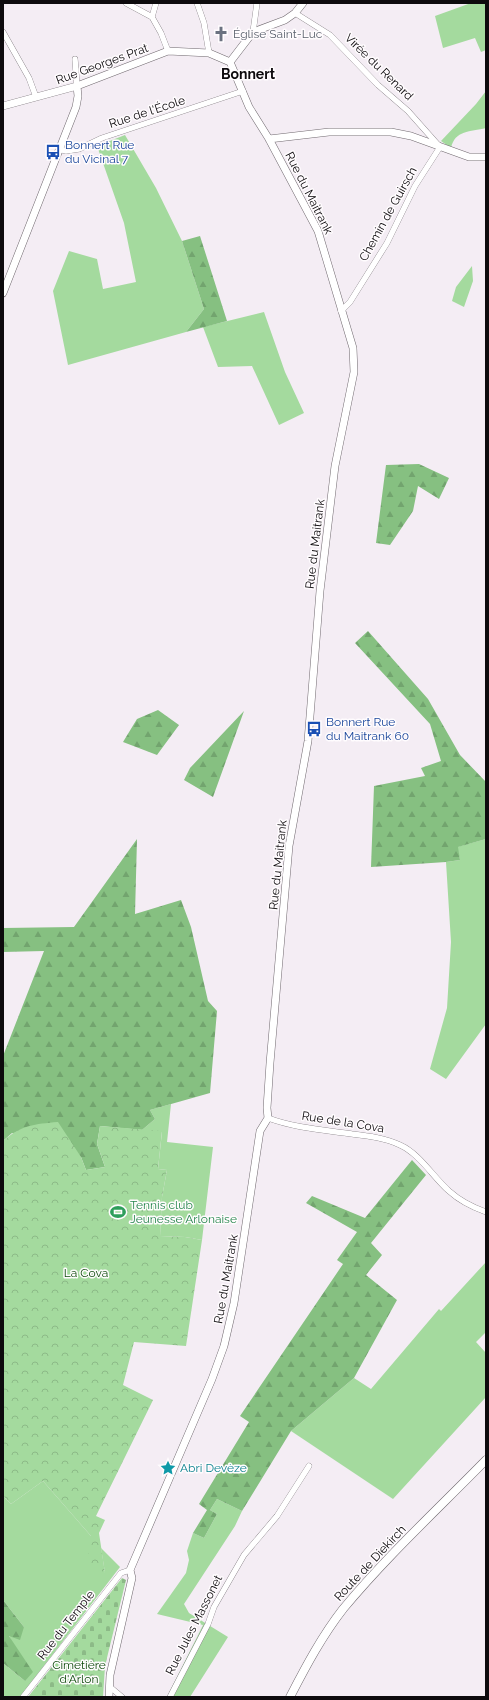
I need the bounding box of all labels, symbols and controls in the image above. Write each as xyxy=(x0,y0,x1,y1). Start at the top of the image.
church icon: Église Saint-Luc xyxy=(212,25,230,43)
place label: Église Saint-Luc xyxy=(233,27,323,41)
street label: Virée du Renard xyxy=(342,31,416,103)
street label: Rue Georges Prat xyxy=(54,41,150,87)
district label: Bonnert xyxy=(221,66,276,82)
street label: Rue de l'École xyxy=(107,93,187,131)
place label: Bonnert Rue du Vicinal 7 xyxy=(65,138,134,166)
bus stop icon: Bonnert Rue du Vicinal 7 xyxy=(44,143,62,161)
street label: Rue du Maitrank xyxy=(282,150,336,237)
street label: Chemin de Guirsch xyxy=(356,164,420,264)
street label: Rue du Maitrank xyxy=(303,498,328,590)
place label: Bonnert Rue du Maitrank 60 xyxy=(326,715,409,743)
bus stop icon: Bonnert Rue du Maitrank 60 xyxy=(305,720,323,738)
street label: Rue du Maitrank xyxy=(266,819,290,911)
street label: Rue de la Cova xyxy=(301,1109,385,1135)
place label: Tennis club Jeunesse Arlonaise xyxy=(130,1198,237,1226)
sports icon: Tennis club Jeunesse Arlonaise xyxy=(109,1203,127,1221)
street label: Rue du Maitrank xyxy=(211,1233,241,1325)
park label: La Cova xyxy=(64,1266,108,1280)
place icon: Abri Devèze xyxy=(159,1459,177,1477)
place label: Abri Devèze xyxy=(180,1461,247,1475)
street label: Route de Diekirch xyxy=(331,1522,409,1604)
street label: Rue Jules Massonet xyxy=(163,1573,225,1677)
street label: Rue du Temple xyxy=(35,1588,97,1662)
park label: Cimetière d'Arlon xyxy=(52,1658,106,1686)

